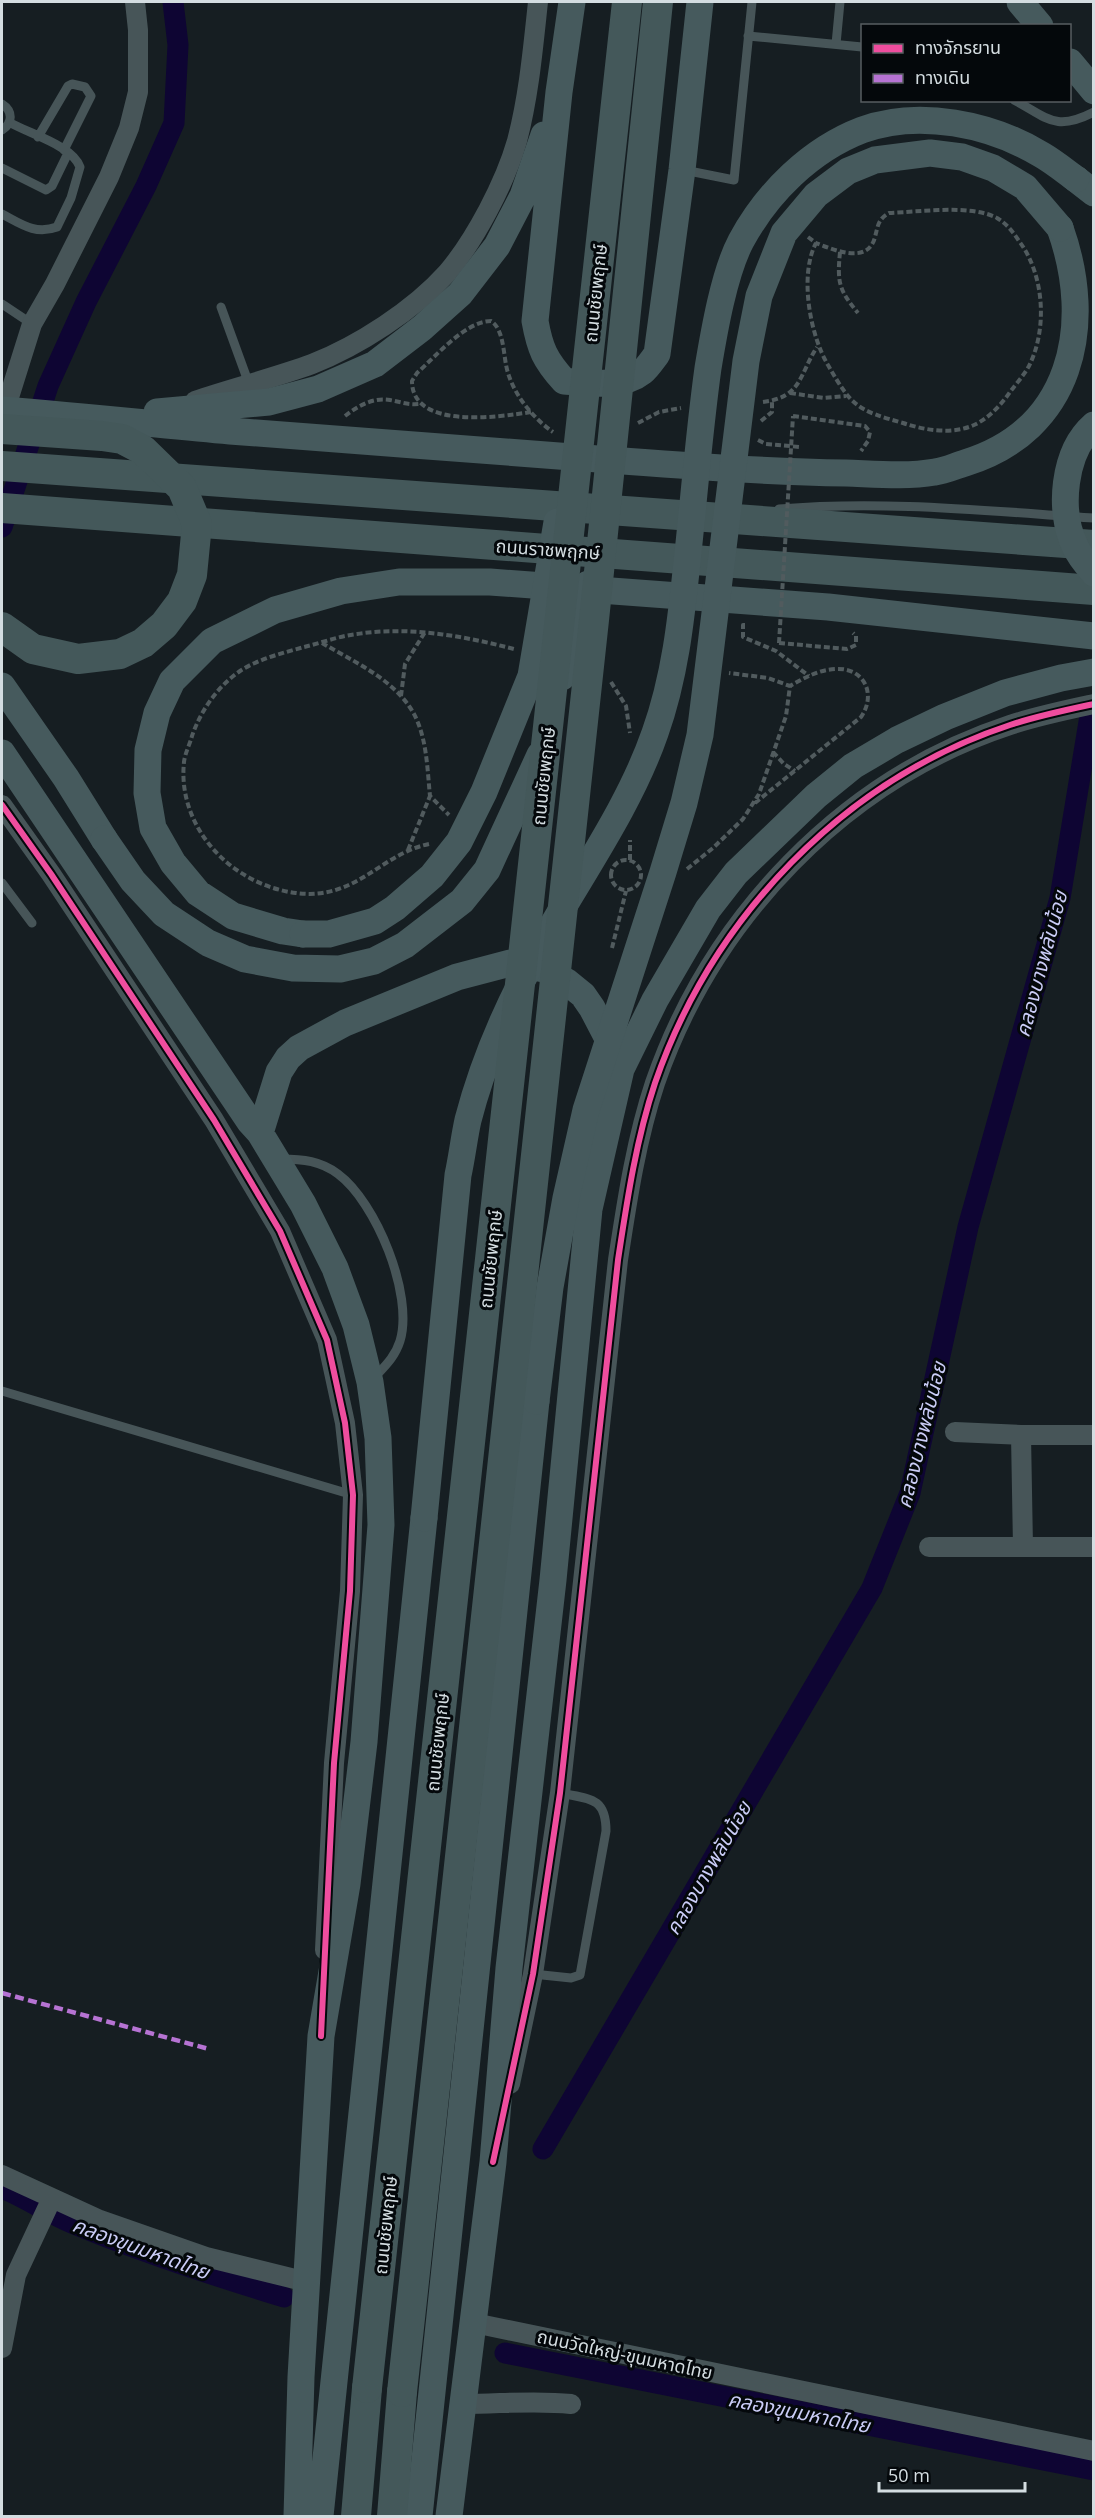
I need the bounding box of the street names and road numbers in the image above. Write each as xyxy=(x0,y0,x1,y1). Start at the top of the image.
street label: ถนนชัยพฤกษ์ xyxy=(578,242,612,344)
street label: ถนนราชพฤกษ์ xyxy=(495,533,601,565)
street label: ถนนชัยพฤกษ์ xyxy=(526,725,560,827)
street label: ถนนชัยพฤกษ์ xyxy=(473,1208,507,1310)
street label: ถนนชัยพฤกษ์ xyxy=(420,1691,454,1793)
street label: ถนนชัยพฤกษ์ xyxy=(368,2174,402,2276)
street label: ถนนวัดใหญ่-ขุนมหาดไทย xyxy=(535,2324,715,2384)

